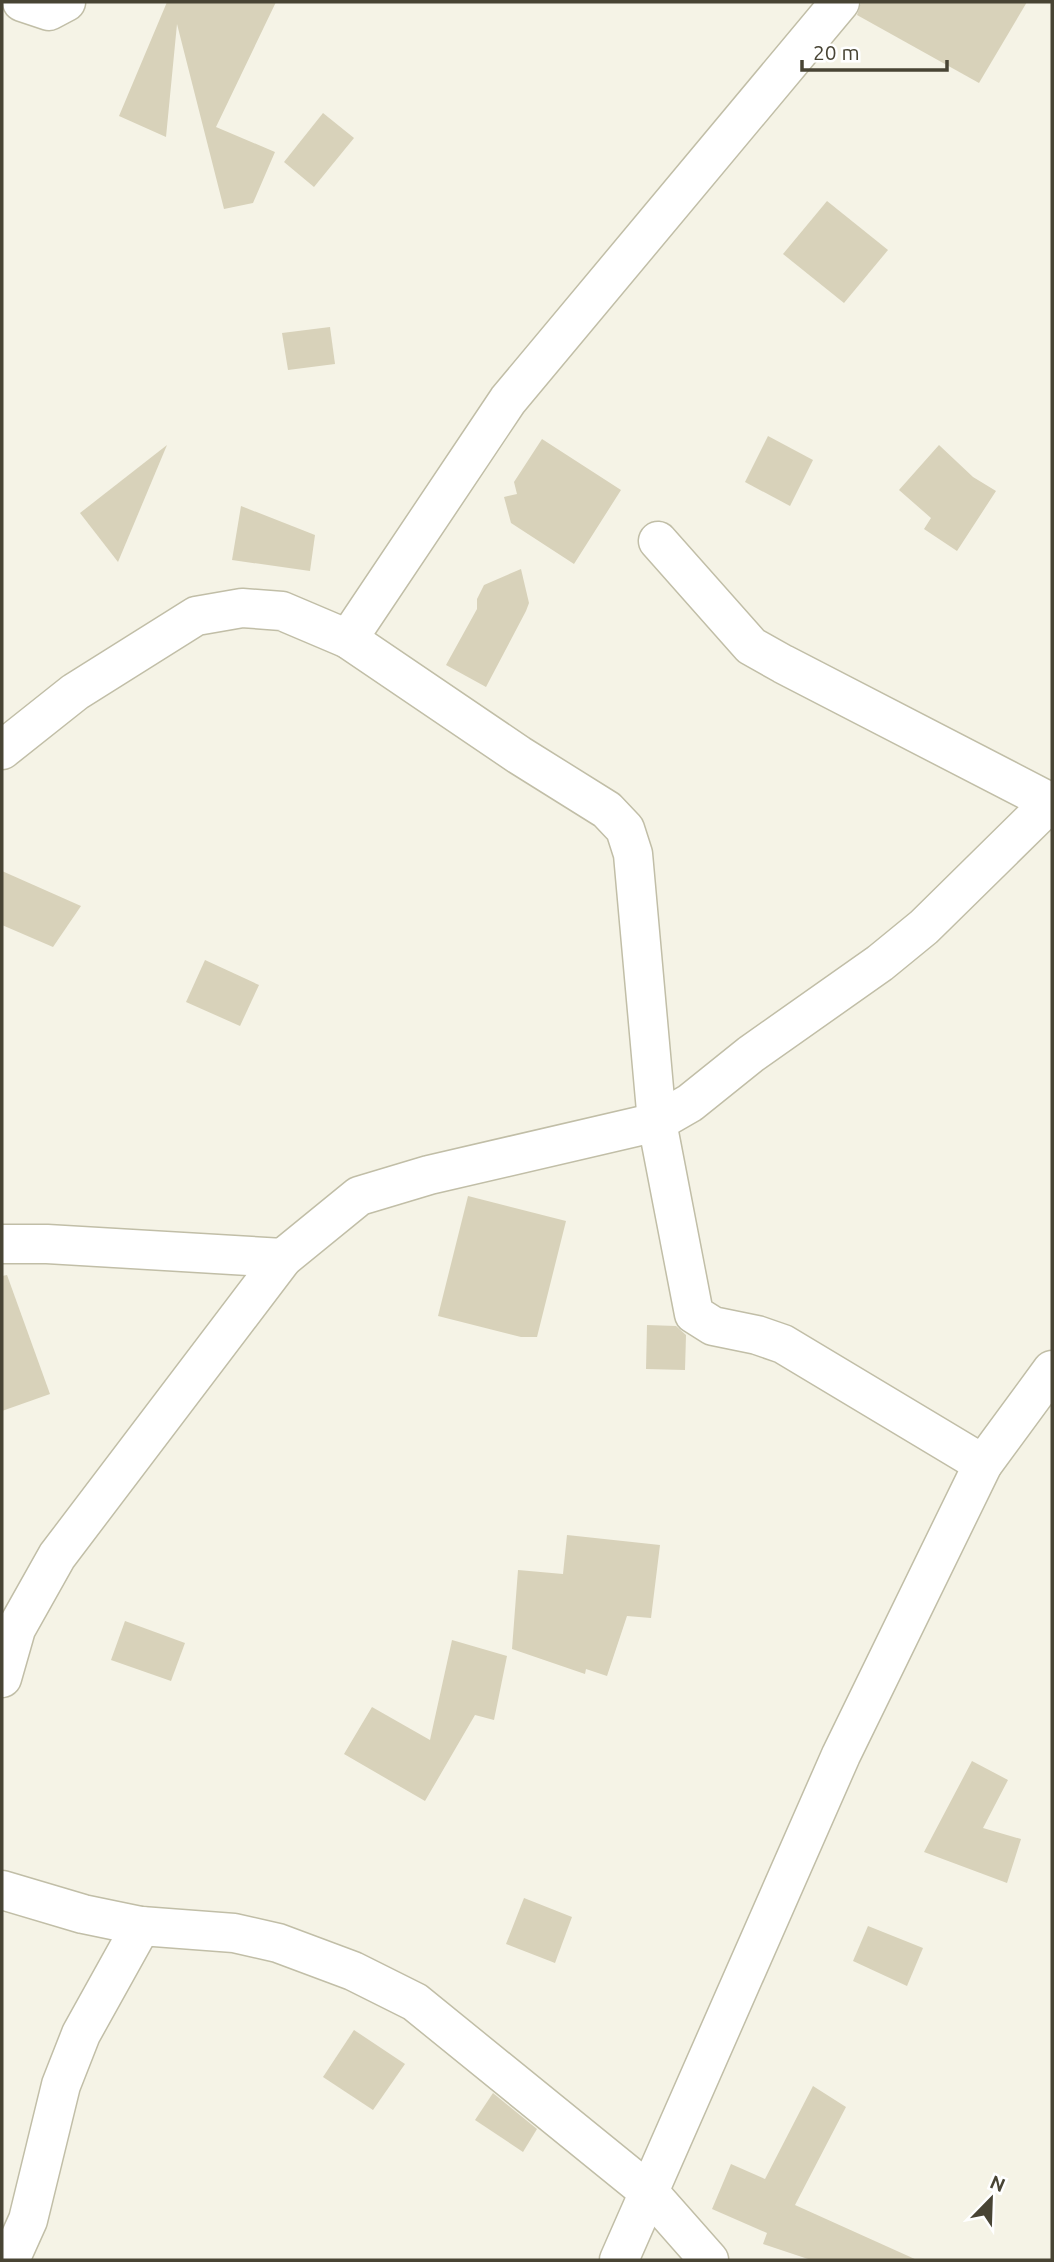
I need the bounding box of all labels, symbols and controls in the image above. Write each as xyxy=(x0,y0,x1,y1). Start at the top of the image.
scale bar xyxy=(802,28,947,72)
text: 20 m xyxy=(813,40,860,64)
north arrow xyxy=(956,2164,1026,2234)
text: N xyxy=(987,2170,1008,2196)

